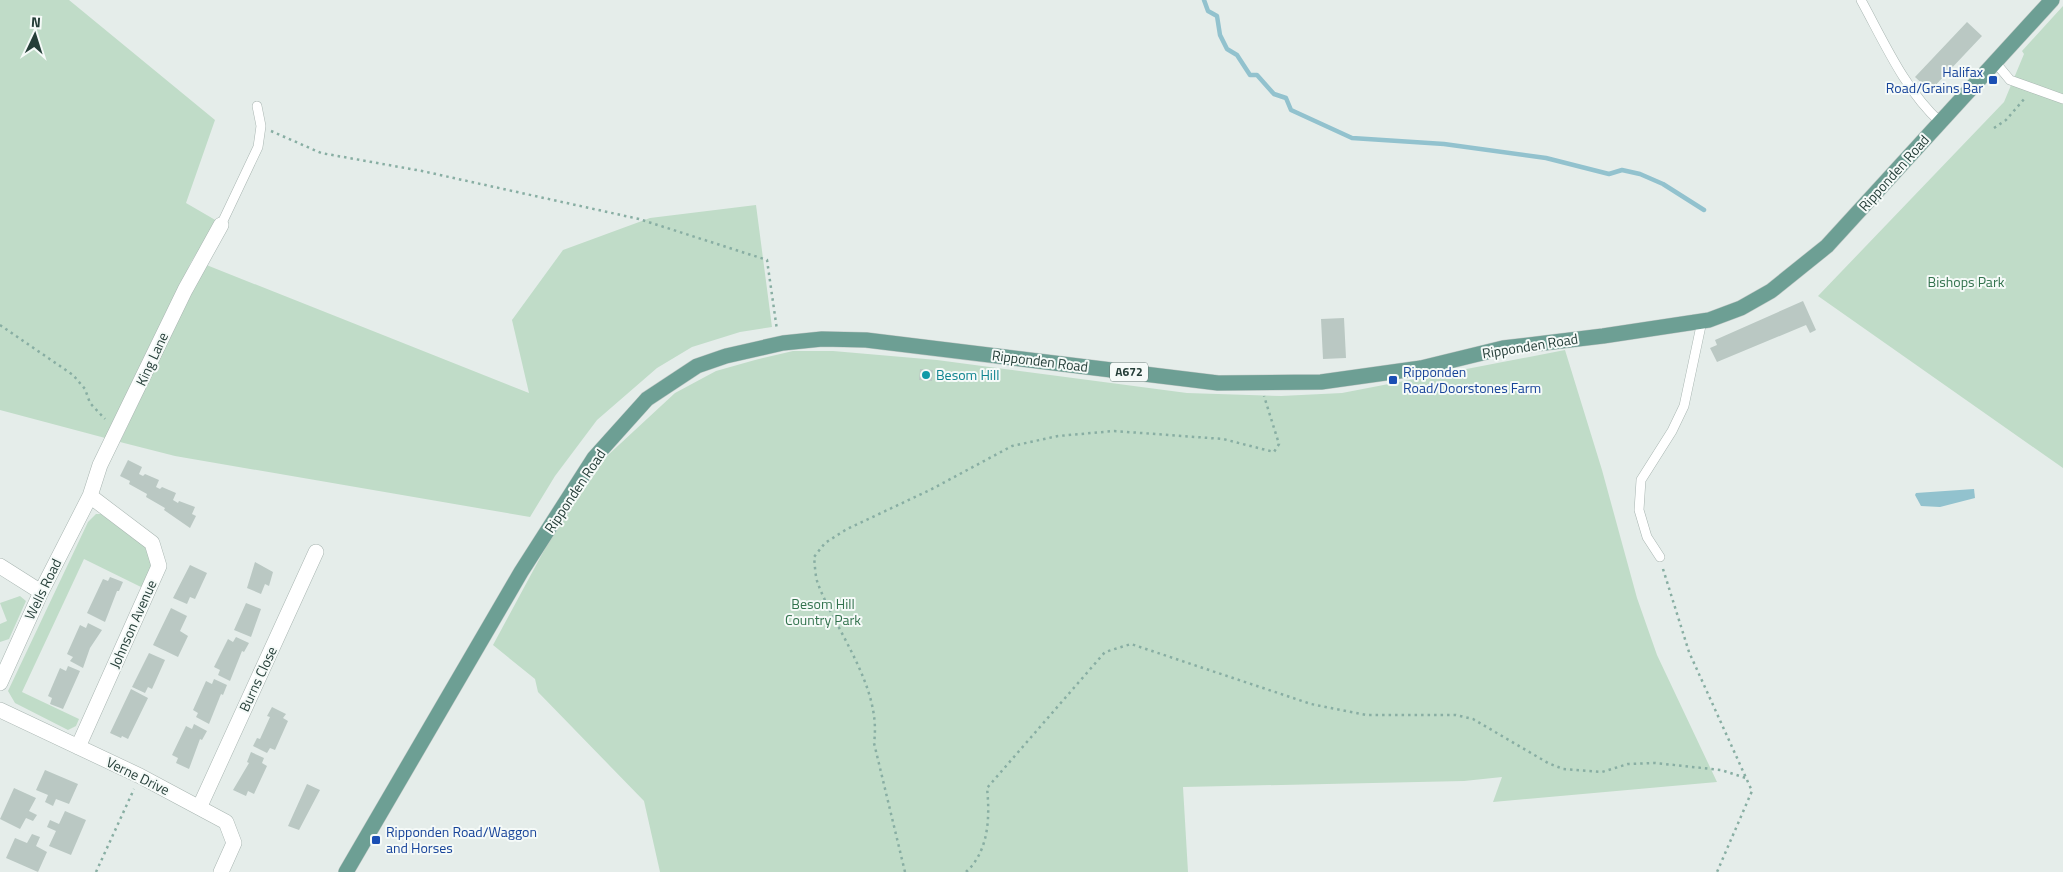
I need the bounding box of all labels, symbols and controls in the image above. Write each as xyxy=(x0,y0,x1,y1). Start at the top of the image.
north arrow xyxy=(10,10,60,60)
text: N xyxy=(30,11,42,32)
place label: Halifax Road/Grains Bar xyxy=(1886,61,1984,98)
marker: Halifax Road/Grains Bar xyxy=(1987,74,1999,86)
street label: Ripponden Road xyxy=(1853,130,1934,216)
park label: Bishops Park xyxy=(1928,271,2005,292)
street label: King Lane xyxy=(130,328,173,389)
street label: Ripponden Road xyxy=(1480,328,1579,363)
street label: Ripponden Road xyxy=(991,344,1089,377)
place label: Ripponden Road/Doorstones Farm xyxy=(1403,361,1541,398)
road number: A672 xyxy=(1110,362,1148,382)
place label: Besom Hill xyxy=(936,364,999,385)
marker: Besom Hill xyxy=(920,369,932,381)
marker: Ripponden Road/Doorstones Farm xyxy=(1387,374,1399,386)
street label: Ripponden Road xyxy=(539,445,610,537)
street label: Wells Road xyxy=(19,555,66,623)
street label: Johnson Avenue xyxy=(104,576,161,671)
park label: Besom Hill Country Park xyxy=(785,593,861,630)
street label: Burns Close xyxy=(233,643,282,715)
street label: Verne Drive xyxy=(103,751,173,800)
place label: Ripponden Road/Waggon and Horses xyxy=(386,821,537,858)
marker: Ripponden Road/Waggon and Horses xyxy=(370,834,382,846)

